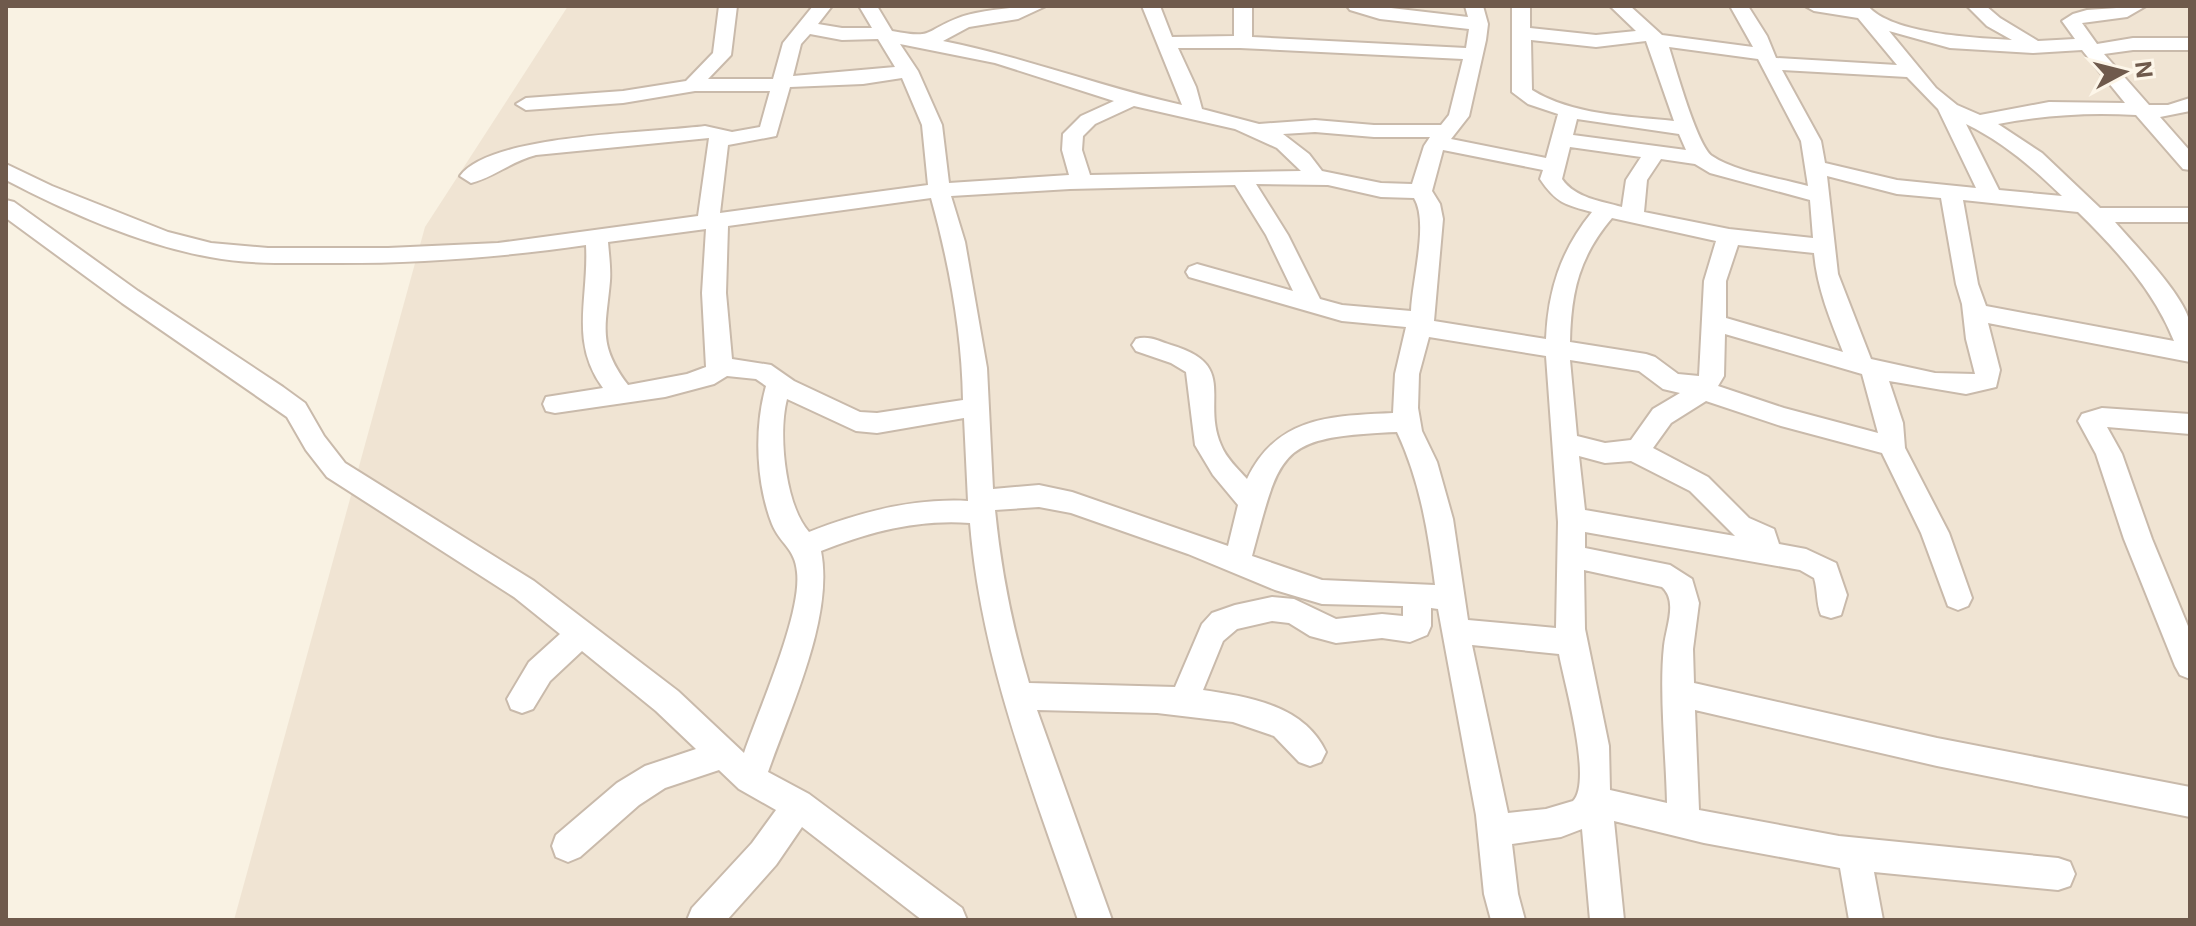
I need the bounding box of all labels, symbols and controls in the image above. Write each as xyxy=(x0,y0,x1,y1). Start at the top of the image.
north arrow xyxy=(2084,32,2164,112)
text: N xyxy=(2130,60,2158,79)

